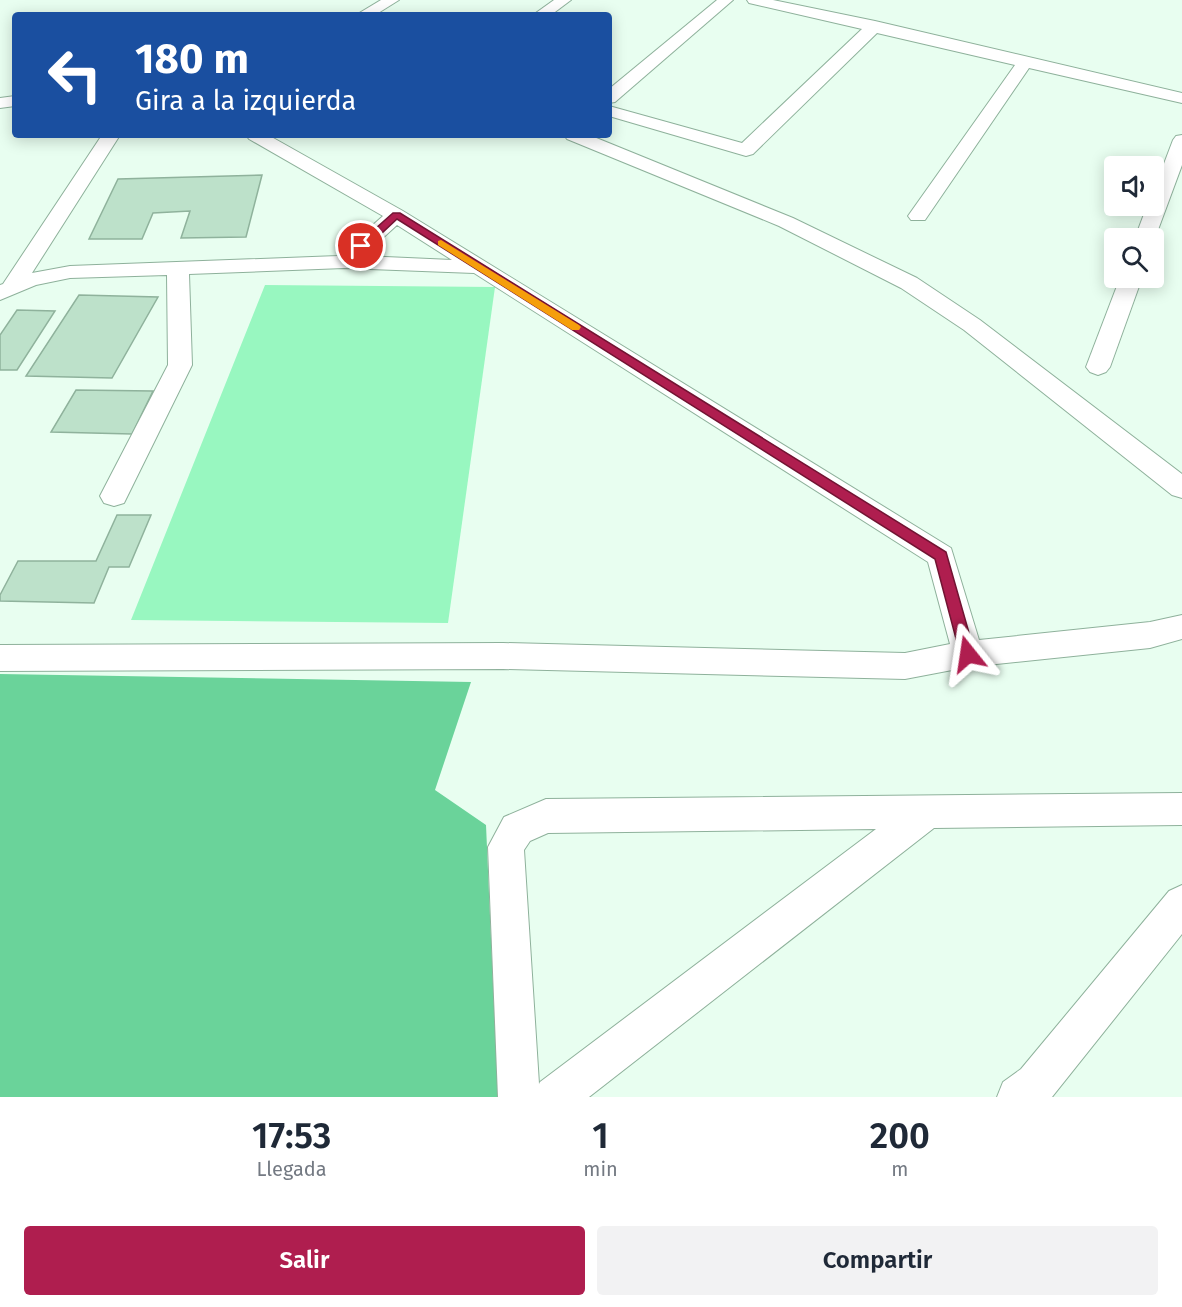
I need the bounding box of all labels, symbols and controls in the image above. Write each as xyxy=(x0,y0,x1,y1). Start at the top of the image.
text: 180 m xyxy=(135,34,249,84)
icon: left xyxy=(36,36,114,114)
text: Gira a la izquierda xyxy=(135,85,356,117)
map controls xyxy=(1104,156,1164,288)
button: sound xyxy=(1104,156,1164,216)
pin xyxy=(335,220,386,271)
button: search xyxy=(1104,228,1164,288)
icon: arrive xyxy=(344,229,377,262)
position arrow xyxy=(936,622,1000,686)
text: 17:53 xyxy=(252,1114,331,1158)
text: 1 xyxy=(592,1114,609,1158)
text: 200 xyxy=(870,1114,930,1158)
text: Llegada xyxy=(257,1157,327,1181)
text: min xyxy=(583,1157,618,1181)
text: m xyxy=(891,1157,908,1181)
button: Salir xyxy=(24,1226,585,1295)
button: Compartir xyxy=(597,1226,1158,1295)

